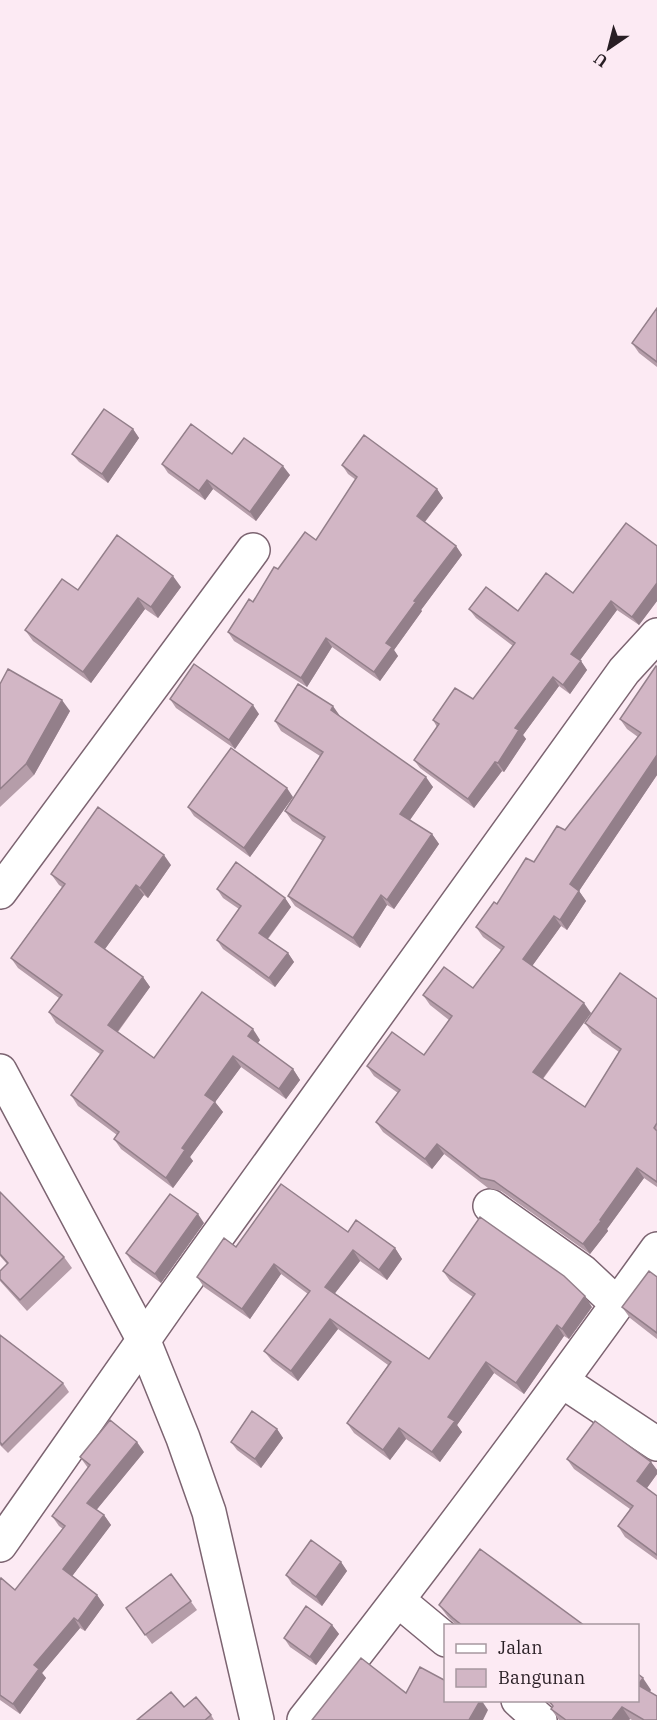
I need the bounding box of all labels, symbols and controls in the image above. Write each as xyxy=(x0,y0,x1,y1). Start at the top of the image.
north arrow xyxy=(579,18,639,78)
text: U xyxy=(590,49,611,72)
legend xyxy=(444,1624,639,1702)
text: Jalan xyxy=(498,1636,543,1659)
text: Bangunan xyxy=(498,1666,585,1689)

